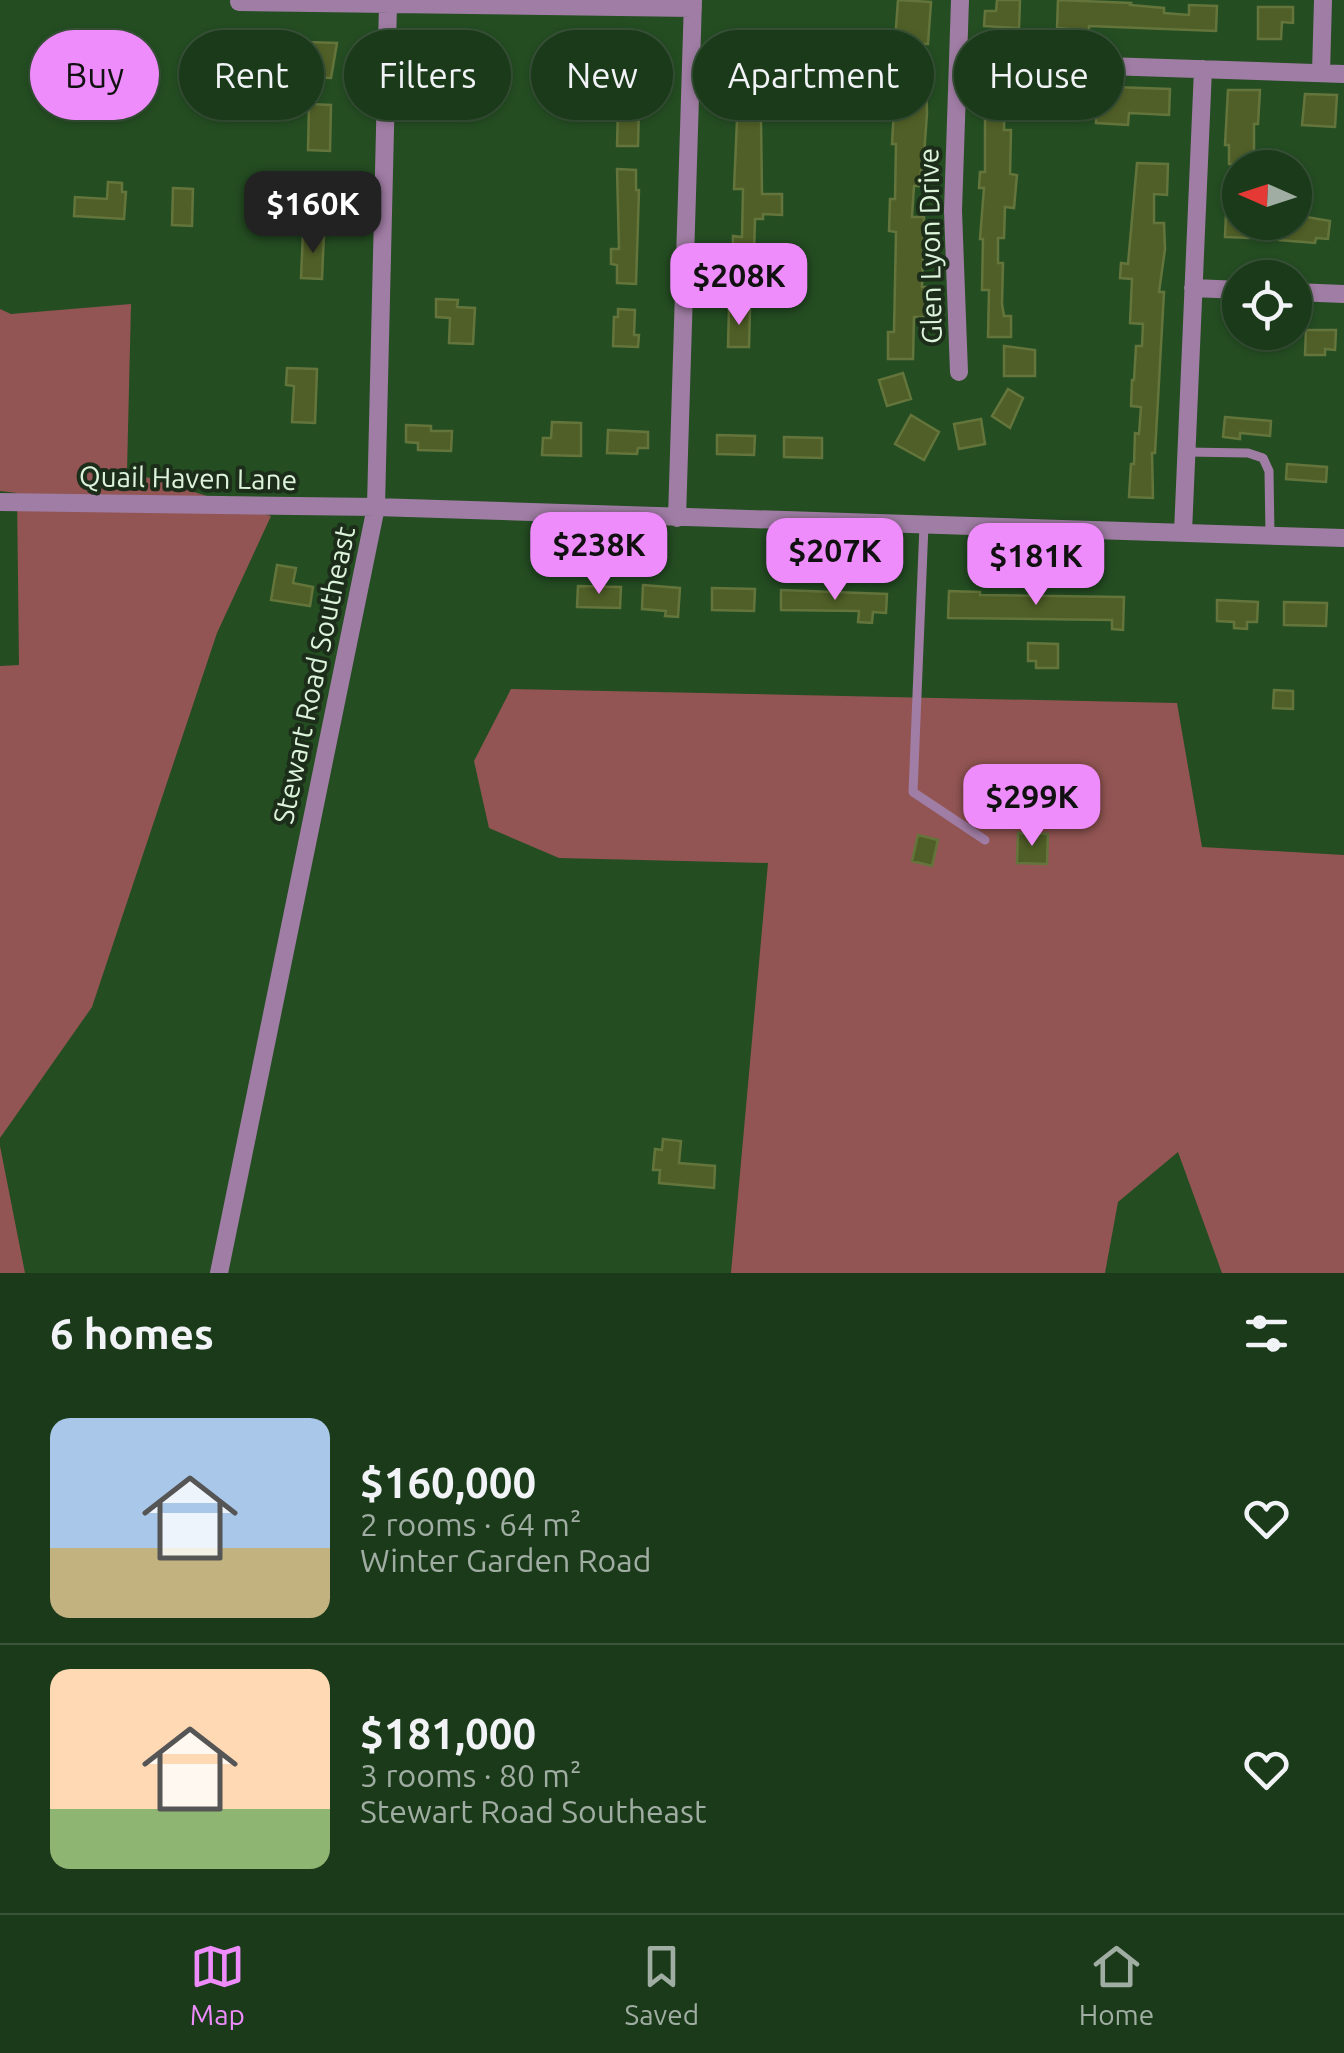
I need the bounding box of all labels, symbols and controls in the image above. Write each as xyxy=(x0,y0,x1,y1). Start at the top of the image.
chip: Buy xyxy=(30,30,159,120)
chip: Rent xyxy=(179,30,324,120)
chip: Filters xyxy=(344,30,511,120)
chip: New xyxy=(531,30,673,120)
chip: Apartment xyxy=(693,30,934,120)
chip: House xyxy=(954,30,1124,120)
street label: Glen Lyon Drive xyxy=(912,148,947,344)
north arrow xyxy=(1222,150,1312,240)
map controls xyxy=(1222,150,1312,350)
pin: $160K xyxy=(243,171,383,256)
text: $160K xyxy=(266,185,360,221)
pin: $208K xyxy=(669,243,809,328)
text: $208K xyxy=(692,257,786,293)
button: locate xyxy=(1222,260,1312,350)
street label: Quail Haven Lane xyxy=(79,460,297,495)
pin: $238K xyxy=(529,512,669,597)
pin: $207K xyxy=(765,518,905,603)
street label: Stewart Road Southeast xyxy=(267,523,360,826)
pin: $181K xyxy=(966,523,1106,608)
text: $238K xyxy=(552,526,646,562)
text: $207K xyxy=(788,532,882,568)
text: $181K xyxy=(989,537,1083,573)
pin: $299K xyxy=(962,764,1102,849)
text: $299K xyxy=(985,778,1079,814)
icon: filters xyxy=(1239,1306,1294,1361)
text: 6 homes xyxy=(50,1310,214,1357)
icon: home xyxy=(130,1458,250,1578)
text: $160,000 xyxy=(360,1459,536,1506)
icon: heart xyxy=(1239,1491,1294,1546)
text: 2 rooms · 64 m² xyxy=(360,1506,581,1542)
text: Winter Garden Road xyxy=(360,1542,651,1578)
icon: home xyxy=(130,1709,250,1829)
text: $181,000 xyxy=(360,1710,536,1757)
icon: heart xyxy=(1239,1742,1294,1797)
text: 3 rooms · 80 m² xyxy=(360,1757,581,1793)
text: Stewart Road Southeast xyxy=(360,1793,707,1829)
tab: Map xyxy=(190,1939,245,2030)
tab: Saved xyxy=(625,1939,699,2030)
tab: Home xyxy=(1079,1939,1154,2030)

